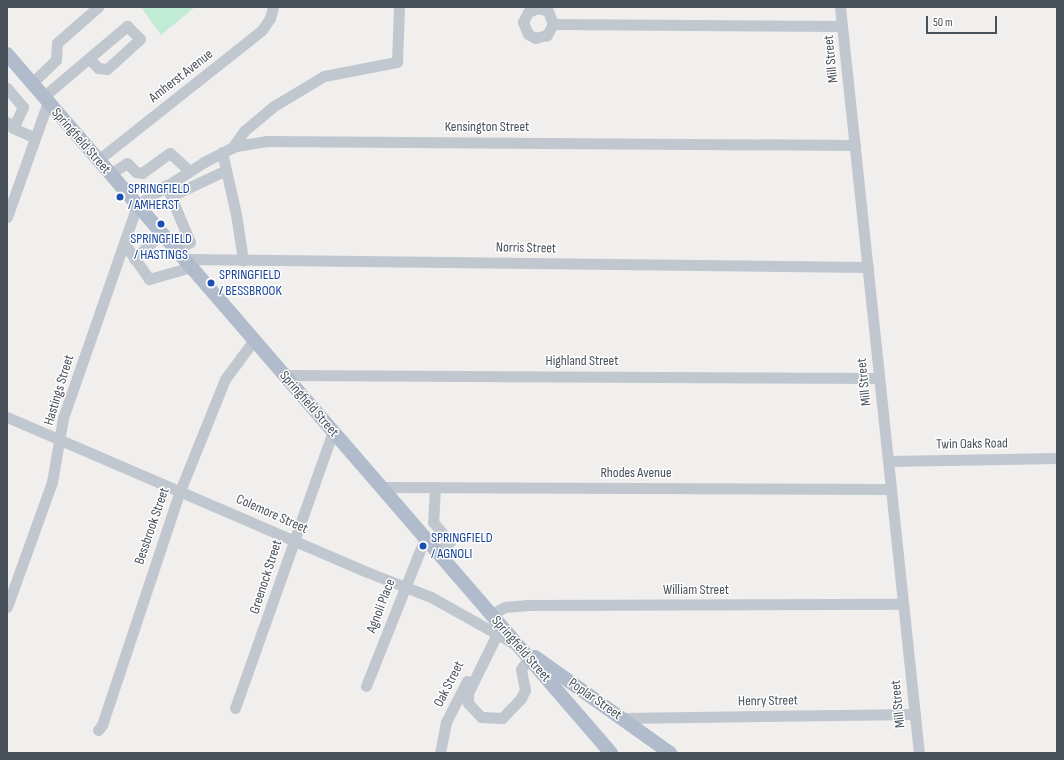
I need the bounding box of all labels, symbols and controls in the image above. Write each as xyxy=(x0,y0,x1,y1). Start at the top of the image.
scale bar xyxy=(928,8,999,34)
text: 50 m xyxy=(933,15,953,30)
street label: Mill Street xyxy=(820,34,842,84)
street label: Amherst Avenue xyxy=(146,46,216,106)
street label: Springfield Street xyxy=(48,105,114,177)
street label: Kensington Street xyxy=(445,119,529,135)
place label: SPRINGFIELD / AMHERST xyxy=(128,181,190,214)
marker: SPRINGFIELD / AMHERST xyxy=(115,192,125,202)
marker: SPRINGFIELD / HASTINGS xyxy=(156,219,166,229)
place label: SPRINGFIELD / HASTINGS xyxy=(130,231,192,264)
street label: Norris Street xyxy=(496,239,556,257)
place label: SPRINGFIELD / BESSBROOK xyxy=(219,267,282,300)
marker: SPRINGFIELD / BESSBROOK xyxy=(206,278,216,288)
street label: Hastings Street xyxy=(40,353,78,427)
street label: Highland Street xyxy=(546,353,618,369)
street label: Mill Street xyxy=(853,357,875,407)
street label: Springfield Street xyxy=(276,368,342,440)
street label: Twin Oaks Road xyxy=(936,435,1008,453)
street label: Rhodes Avenue xyxy=(600,465,672,481)
street label: Bessbrook Street xyxy=(131,485,173,567)
street label: Colemore Street xyxy=(234,491,310,537)
place label: SPRINGFIELD / AGNOLI xyxy=(431,530,493,562)
street label: Greenock Street xyxy=(246,538,286,616)
marker: SPRINGFIELD / AGNOLI xyxy=(418,541,428,551)
street label: Agnoli Place xyxy=(363,577,399,635)
street label: William Street xyxy=(663,582,729,598)
street label: Springfield Street xyxy=(488,613,554,685)
street label: Oak Street xyxy=(430,658,468,710)
street label: Poplar Street xyxy=(565,675,625,723)
street label: Mill Street xyxy=(887,679,909,729)
street label: Henry Street xyxy=(738,692,798,710)

